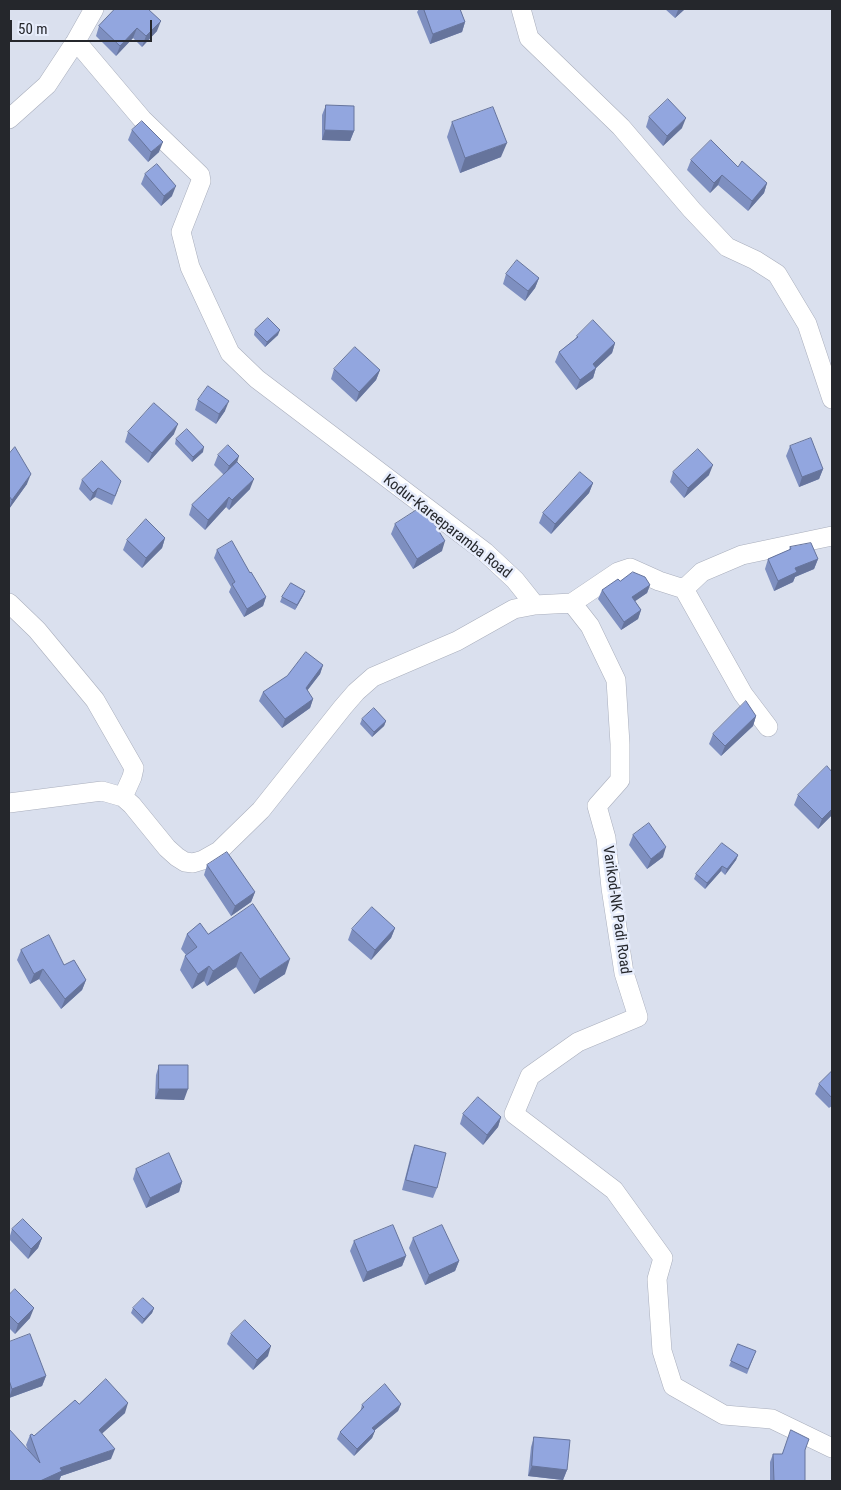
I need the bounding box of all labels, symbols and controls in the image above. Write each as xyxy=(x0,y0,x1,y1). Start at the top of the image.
scale bar xyxy=(12,10,155,42)
text: 50 m xyxy=(18,20,48,38)
street label: Kodur-Kareeparamba Road xyxy=(379,471,515,583)
street label: Varikod-NK Padi Road xyxy=(598,845,634,975)

